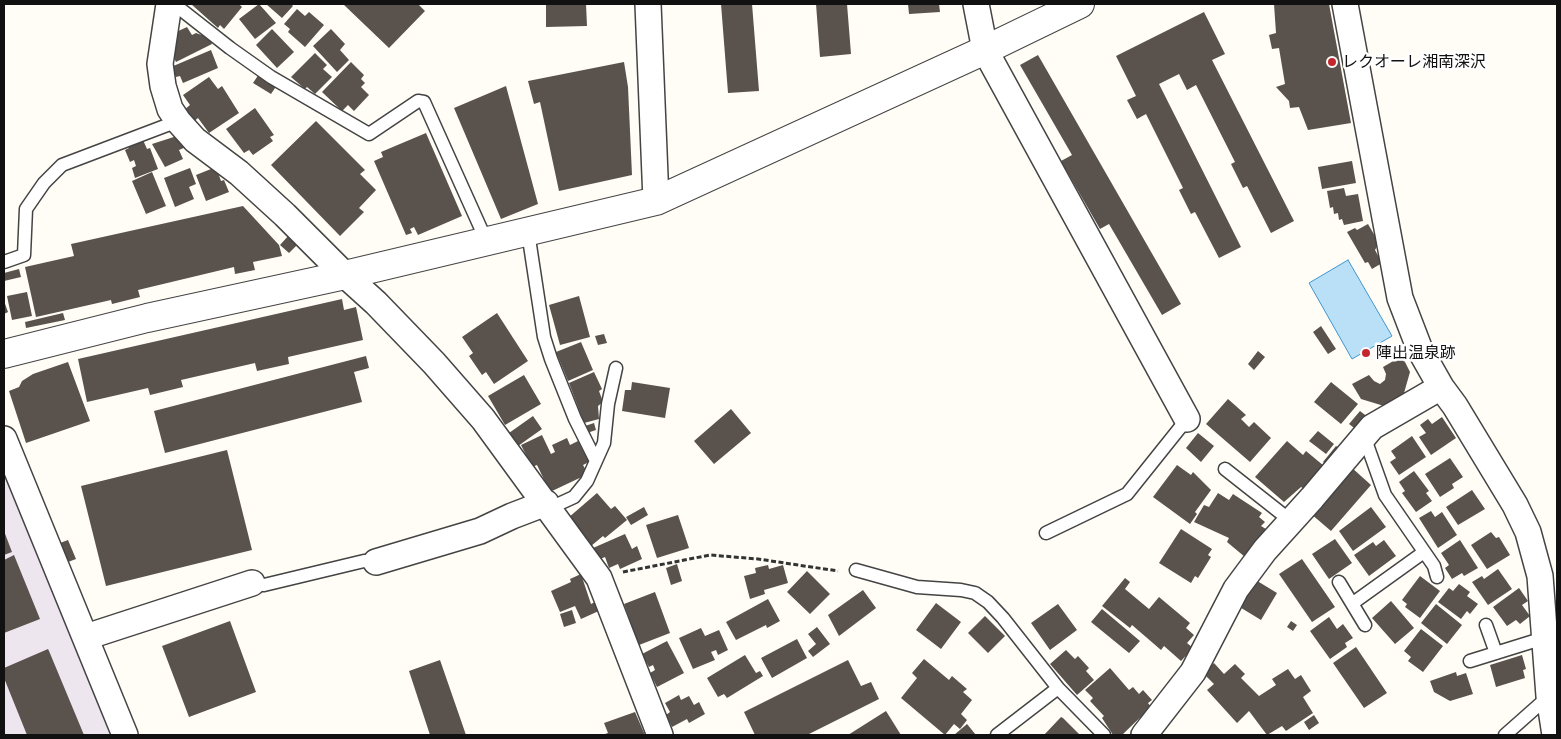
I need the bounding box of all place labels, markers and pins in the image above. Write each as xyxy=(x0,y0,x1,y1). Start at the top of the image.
place label: レクオーレ湘南深沢 xyxy=(1342,52,1486,72)
marker: レクオーレ湘南深沢 xyxy=(1326,56,1338,68)
place label: 陣出温泉跡 xyxy=(1376,343,1456,363)
marker: 陣出温泉跡 xyxy=(1360,347,1372,359)

